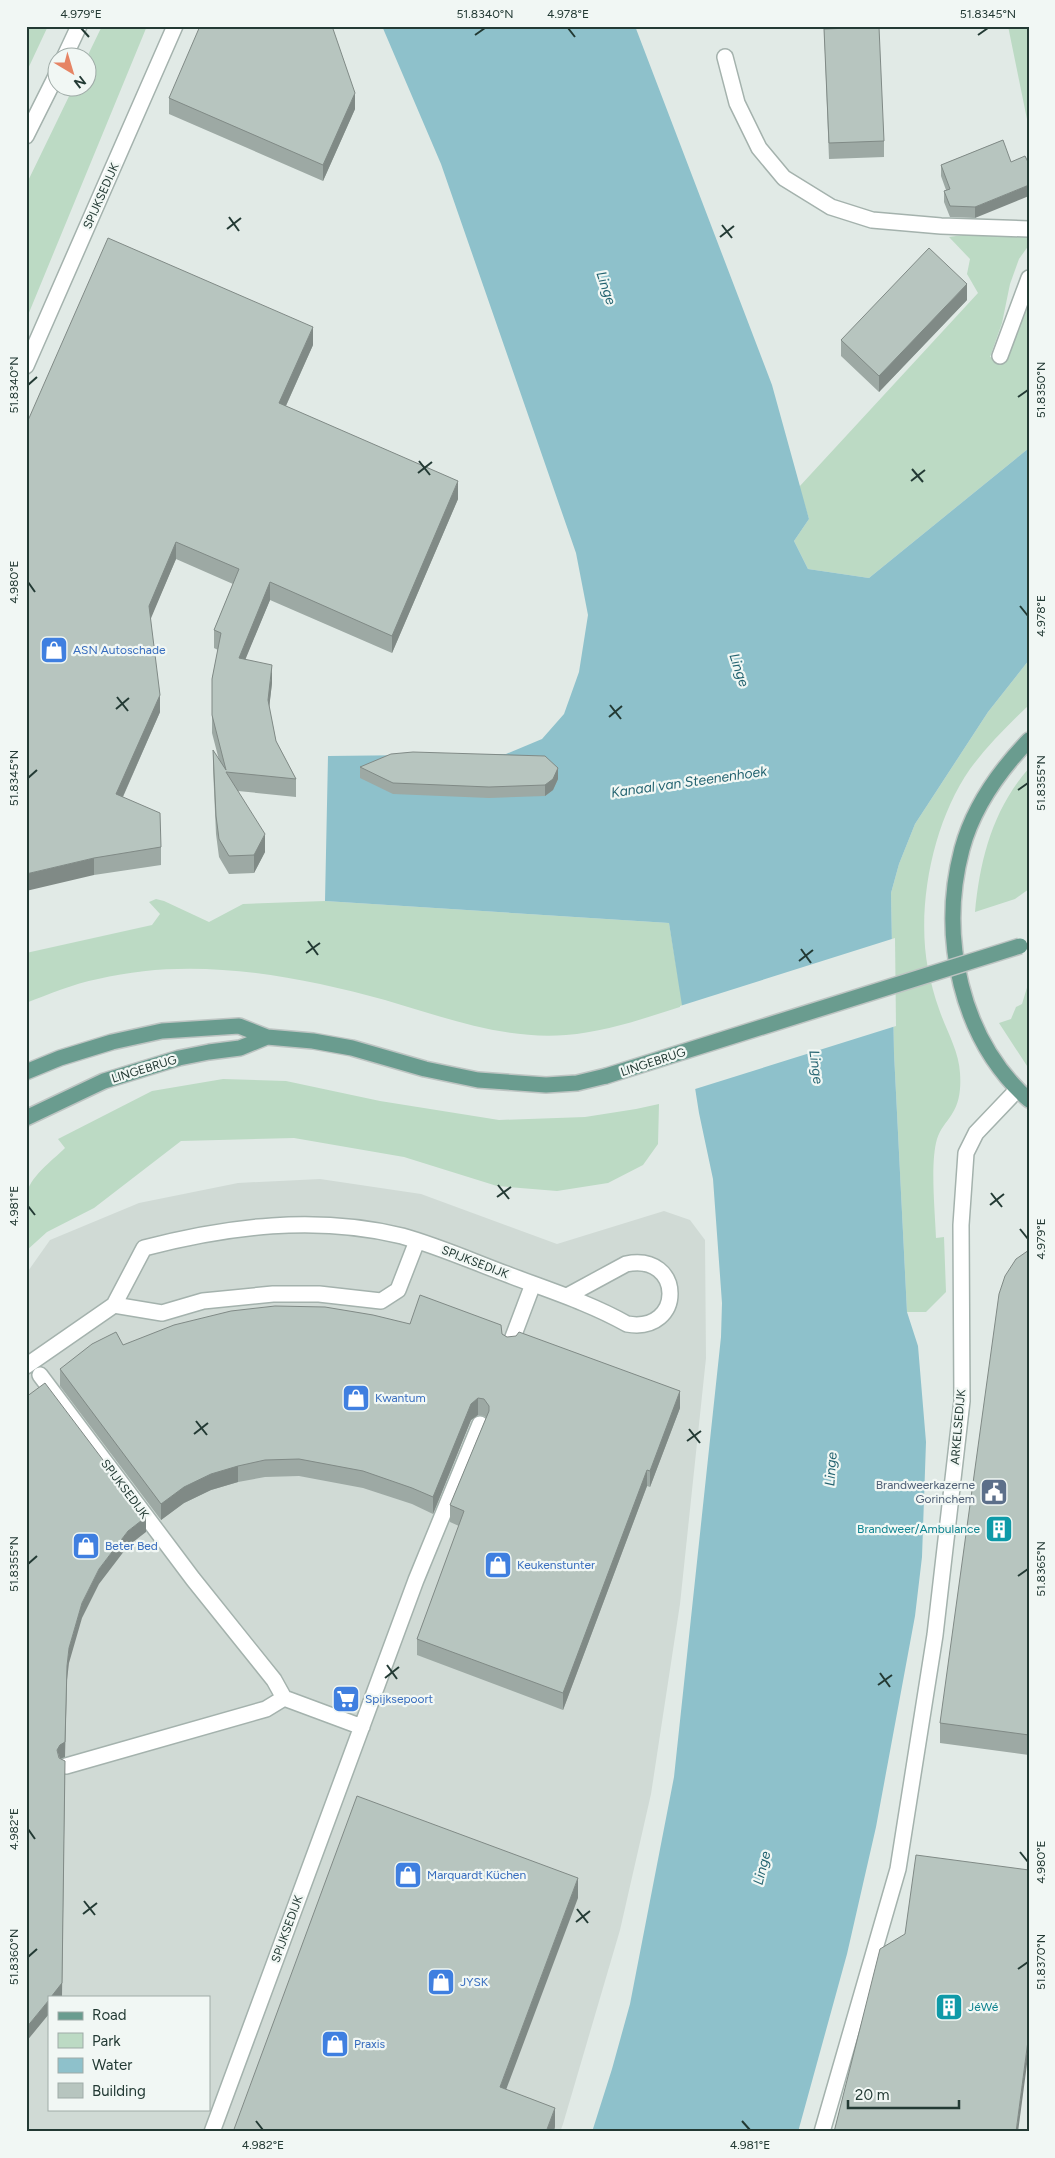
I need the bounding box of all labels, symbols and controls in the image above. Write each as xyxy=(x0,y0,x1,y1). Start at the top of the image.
text: 4.979°E xyxy=(60,7,102,21)
text: 51.8340°N xyxy=(456,7,514,21)
text: 4.978°E xyxy=(547,7,589,21)
text: 51.8345°N xyxy=(960,7,1016,21)
north arrow xyxy=(48,48,98,98)
text: N xyxy=(70,72,89,92)
street label: SPIJKSEDIJK xyxy=(80,160,122,231)
water label: Linge xyxy=(592,269,620,307)
text: 51.8340°N xyxy=(7,356,21,414)
text: 51.8350°N xyxy=(1034,362,1048,418)
text: 4.980°E xyxy=(7,560,21,604)
text: 4.978°E xyxy=(1034,595,1048,637)
shop icon: ASN Autoschade xyxy=(39,635,69,665)
place label: ASN Autoschade xyxy=(73,643,166,657)
water label: Linge xyxy=(725,651,753,689)
text: 51.8345°N xyxy=(7,750,21,806)
text: 51.8355°N xyxy=(1034,755,1048,811)
water label: Kanaal van Steenenhoek xyxy=(610,762,769,801)
street label: LINGEBRUG xyxy=(619,1045,687,1079)
water label: Linge xyxy=(805,1049,827,1085)
street label: LINGEBRUG xyxy=(110,1052,178,1086)
text: 4.981°E xyxy=(7,1186,21,1226)
text: 4.979°E xyxy=(1034,1218,1048,1260)
street label: SPIJKSEDIJK xyxy=(440,1243,511,1281)
shop icon: Kwantum xyxy=(341,1383,371,1413)
street label: ARKELSEDIJK xyxy=(948,1388,968,1465)
place label: Kwantum xyxy=(375,1391,426,1405)
water label: Linge xyxy=(821,1451,841,1487)
street label: SPIJKSEDIJK xyxy=(98,1457,152,1522)
public building icon: Brandweerkazerne Gorinchem xyxy=(979,1477,1009,1507)
place label: Brandweerkazerne Gorinchem xyxy=(876,1478,975,1506)
building icon: Brandweer/Ambulance xyxy=(984,1514,1014,1544)
place label: Brandweer/Ambulance xyxy=(857,1522,980,1536)
shop icon: Beter Bed xyxy=(71,1531,101,1561)
text: 51.8355°N xyxy=(7,1536,21,1592)
place label: Beter Bed xyxy=(105,1539,158,1553)
text: 51.8365°N xyxy=(1034,1541,1048,1597)
shop icon: Keukenstunter xyxy=(483,1550,513,1580)
place label: Keukenstunter xyxy=(517,1558,595,1572)
supermarket icon: Spijksepoort xyxy=(331,1684,361,1714)
place label: Spijksepoort xyxy=(365,1692,434,1706)
text: 4.982°E xyxy=(7,1808,21,1850)
text: 4.980°E xyxy=(1034,1840,1048,1884)
water label: Linge xyxy=(750,1849,774,1887)
shop icon: Marquardt Küchen xyxy=(393,1860,423,1890)
place label: Marquardt Küchen xyxy=(427,1868,526,1882)
street label: SPIJKSEDIJK xyxy=(268,1893,306,1965)
text: 51.8360°N xyxy=(7,1929,21,1985)
text: 51.8370°N xyxy=(1034,1934,1048,1990)
shop icon: JYSK xyxy=(426,1967,456,1997)
place label: JYSK xyxy=(460,1975,489,1989)
building icon: JéWé xyxy=(934,1992,964,2022)
legend xyxy=(48,1996,210,2110)
place label: JéWé xyxy=(968,2000,999,2014)
text: Road xyxy=(92,2006,127,2024)
shop icon: Praxis xyxy=(320,2029,350,2059)
text: Park xyxy=(92,2032,121,2050)
place label: Praxis xyxy=(354,2037,386,2051)
text: Water xyxy=(92,2056,132,2074)
scale bar xyxy=(848,2078,959,2110)
text: Building xyxy=(92,2082,146,2100)
text: 20 m xyxy=(855,2086,889,2104)
text: 4.982°E xyxy=(242,2138,284,2152)
text: 4.981°E xyxy=(730,2138,770,2152)

